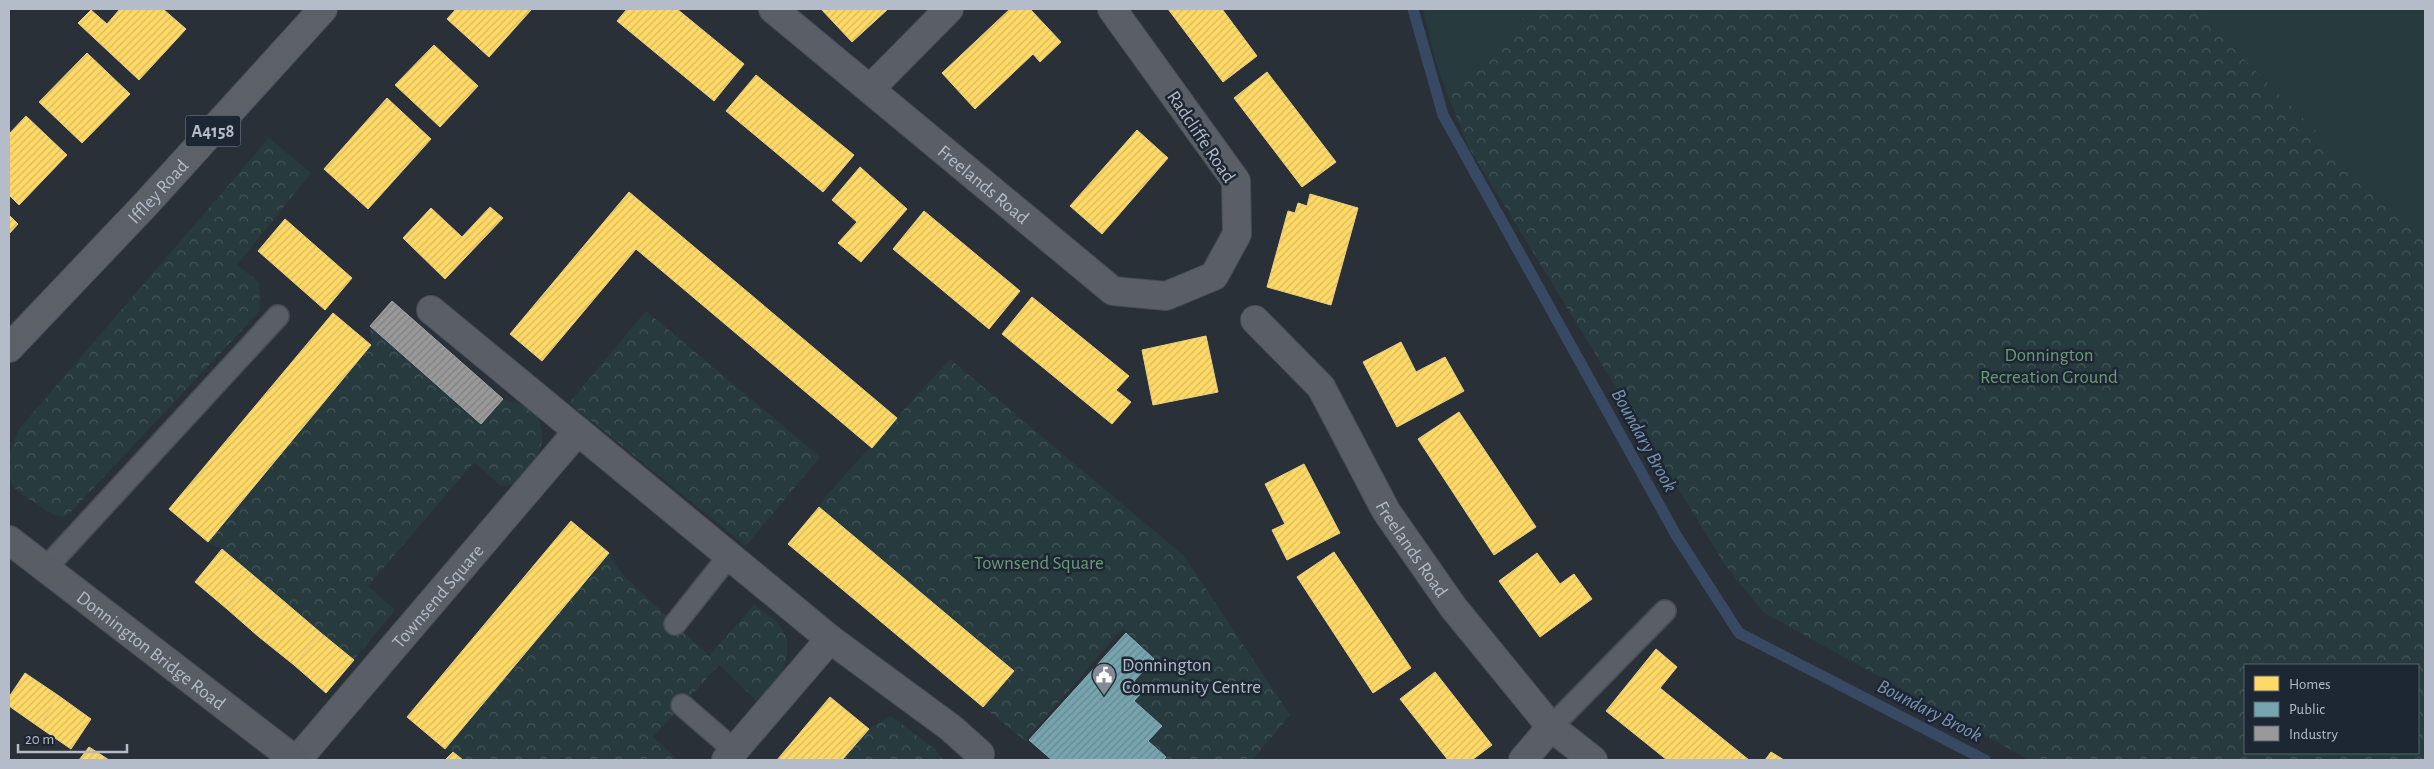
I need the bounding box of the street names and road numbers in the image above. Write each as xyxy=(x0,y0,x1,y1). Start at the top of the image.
street label: Radcliffe Road xyxy=(1163,87,1238,186)
road number: A4158 xyxy=(186,115,240,146)
street label: Freelands Road xyxy=(934,142,1032,228)
street label: Iffley Road xyxy=(125,156,192,228)
street label: Freelands Road xyxy=(1372,498,1451,601)
street label: Townsend Square xyxy=(389,541,488,652)
street label: Donnington Bridge Road xyxy=(73,588,229,714)

